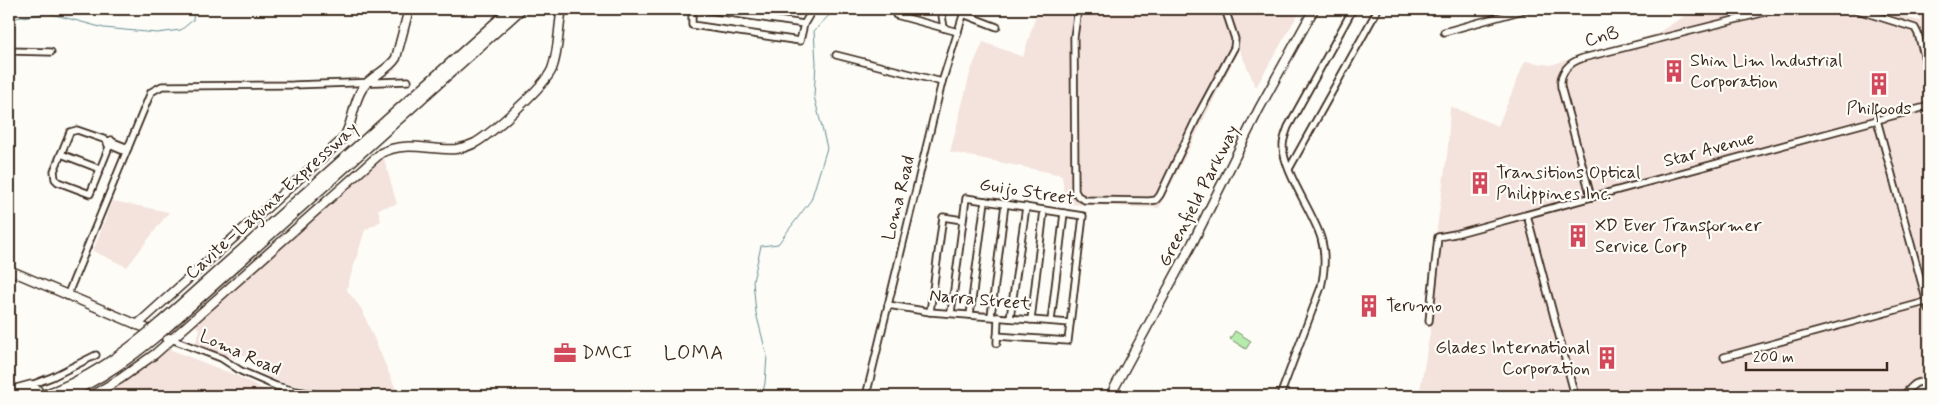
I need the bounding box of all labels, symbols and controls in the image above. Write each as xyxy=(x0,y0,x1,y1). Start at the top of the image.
street label: CnB xyxy=(1582,21,1622,53)
place label: Shin Lim Industrial Corporation xyxy=(1690,49,1842,94)
building icon: Shin Lim Industrial Corporation xyxy=(1661,58,1687,84)
building icon: Philfoods xyxy=(1866,71,1892,97)
place label: Philfoods xyxy=(1846,97,1912,123)
street label: Cavite–Laguna Expressway xyxy=(180,117,365,287)
street label: Greenfield Parkway xyxy=(1153,121,1245,271)
street label: Star Avenue xyxy=(1661,126,1757,174)
street label: Loma Road xyxy=(877,153,921,243)
place label: Transitions Optical Philippines Inc. xyxy=(1496,161,1640,206)
building icon: Transitions Optical Philippines Inc. xyxy=(1467,170,1493,196)
street label: Guijo Street xyxy=(978,173,1076,211)
place label: XD Ever Transformer Service Corp xyxy=(1595,214,1762,259)
building icon: XD Ever Transformer Service Corp xyxy=(1565,223,1591,249)
street label: Narra Street xyxy=(928,284,1032,316)
building icon: Terumo xyxy=(1356,293,1382,319)
place label: Terumo xyxy=(1386,294,1442,318)
street label: Loma Road xyxy=(196,324,284,382)
place label: Glades International Corporation xyxy=(1435,336,1590,381)
office icon: DMCI xyxy=(552,340,578,366)
district label: LOMA xyxy=(664,340,724,367)
scale bar xyxy=(1746,340,1887,372)
place label: DMCI xyxy=(582,341,632,365)
building icon: Glades International Corporation xyxy=(1594,345,1620,371)
text: 200 m xyxy=(1753,348,1794,368)

